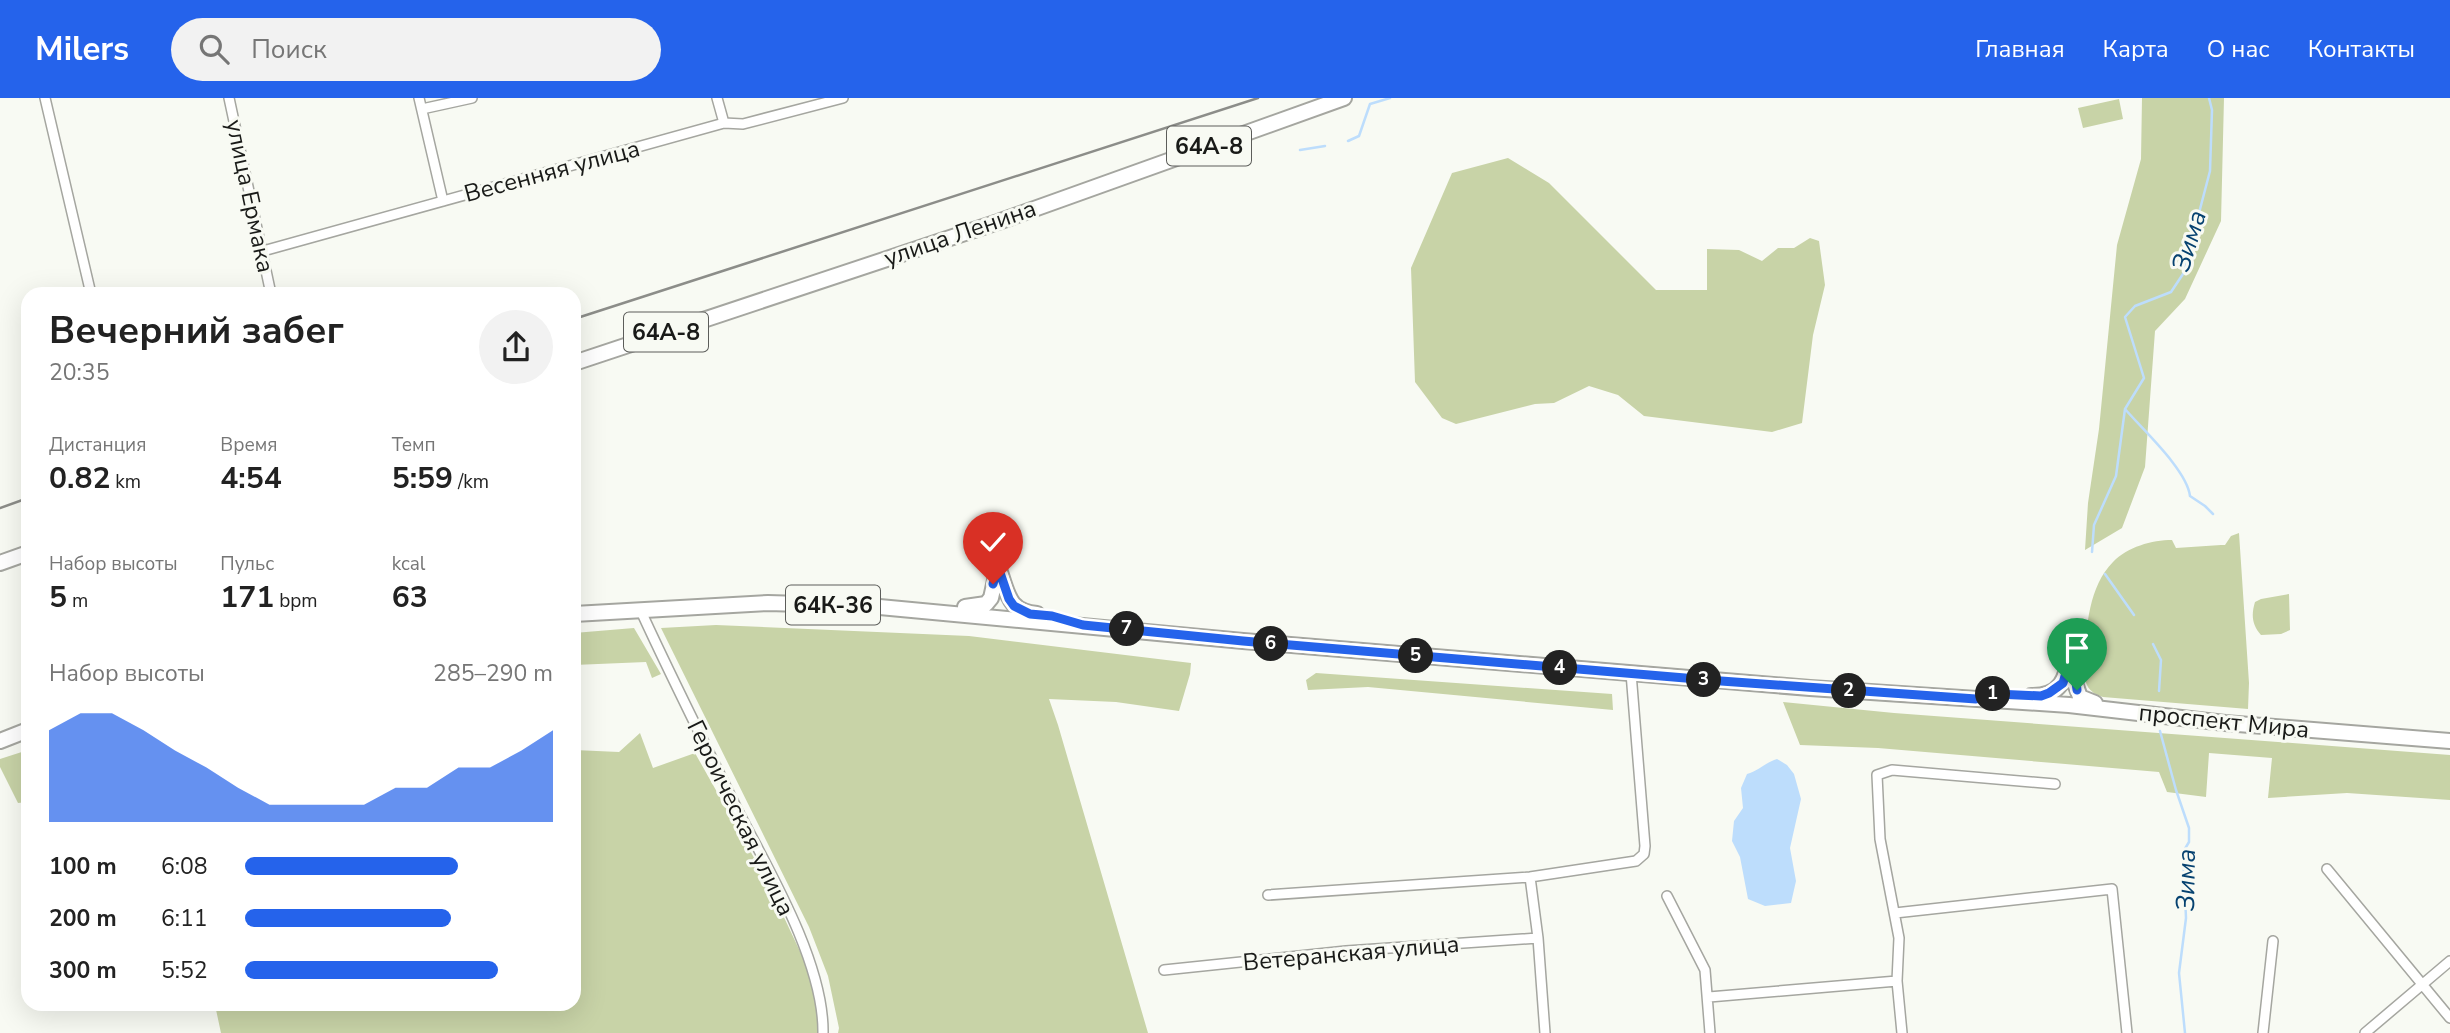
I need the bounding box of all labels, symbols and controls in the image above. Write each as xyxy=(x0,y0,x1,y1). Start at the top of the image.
search box xyxy=(171,18,661,81)
text: Milers xyxy=(35,27,129,72)
icon: search xyxy=(195,30,233,68)
text: Поиск xyxy=(251,32,327,67)
text: Главная xyxy=(1975,33,2065,65)
text: Карта xyxy=(2103,33,2169,65)
text: О нас xyxy=(2207,33,2270,65)
text: Контакты xyxy=(2308,33,2415,65)
street label: улица Ермака xyxy=(218,117,282,275)
road number: 64А-8 xyxy=(1167,126,1251,166)
street label: Весенняя улица xyxy=(461,132,643,210)
street label: улица Ленина xyxy=(880,192,1040,274)
water label: Зима xyxy=(2163,206,2215,276)
text: Вечерний забег xyxy=(49,305,344,356)
button: share xyxy=(479,310,553,384)
road number: 64А-8 xyxy=(624,313,708,352)
text: 20:35 xyxy=(49,357,109,388)
text: Дистанция xyxy=(49,432,146,458)
text: Время xyxy=(220,432,278,458)
text: Темп xyxy=(392,432,436,458)
text: 0.82 xyxy=(49,458,110,499)
text: 4:54 xyxy=(220,458,282,499)
text: 5:59 xyxy=(392,458,453,499)
text: km xyxy=(110,469,141,495)
text: /km xyxy=(453,469,489,495)
pin xyxy=(963,512,1023,584)
icon: check xyxy=(974,523,1012,561)
text: Набор высоты xyxy=(49,551,178,577)
text: Пульс xyxy=(220,551,274,577)
text: kcal xyxy=(392,551,425,577)
text: 5 xyxy=(49,577,67,618)
text: 171 xyxy=(220,577,274,618)
text: 63 xyxy=(392,577,428,618)
road number: 64К-36 xyxy=(786,586,880,624)
text: m xyxy=(67,588,88,614)
text: bpm xyxy=(274,588,318,614)
pin: 7 xyxy=(1110,612,1144,646)
text: 7 xyxy=(1121,615,1132,641)
pin xyxy=(2047,618,2107,690)
pin: 6 xyxy=(1254,626,1288,662)
icon: arrive xyxy=(2058,629,2096,667)
text: 6 xyxy=(1265,630,1276,656)
pin: 5 xyxy=(1398,638,1434,674)
text: 5 xyxy=(1410,642,1421,668)
pin: 4 xyxy=(1542,650,1578,686)
text: 4 xyxy=(1554,654,1565,680)
text: Набор высоты xyxy=(49,658,205,689)
text: 285–290 m xyxy=(433,658,553,689)
pin: 3 xyxy=(1686,662,1722,698)
text: 3 xyxy=(1698,666,1709,692)
pin: 2 xyxy=(1832,674,1867,708)
pin: 1 xyxy=(1976,676,2010,712)
text: 2 xyxy=(1843,677,1854,703)
text: 1 xyxy=(1987,680,1998,706)
street label: проспект Мира xyxy=(2137,696,2311,746)
street label: Героическая улица xyxy=(680,715,802,921)
water label: Зима xyxy=(2168,848,2204,912)
text: 100 m xyxy=(49,851,117,882)
text: 6:08 xyxy=(161,851,208,882)
text: 200 m xyxy=(49,903,117,934)
text: 6:11 xyxy=(161,903,208,934)
street label: Ветеранская улица xyxy=(1241,928,1461,978)
text: 300 m xyxy=(49,955,117,986)
text: 5:52 xyxy=(161,955,208,986)

